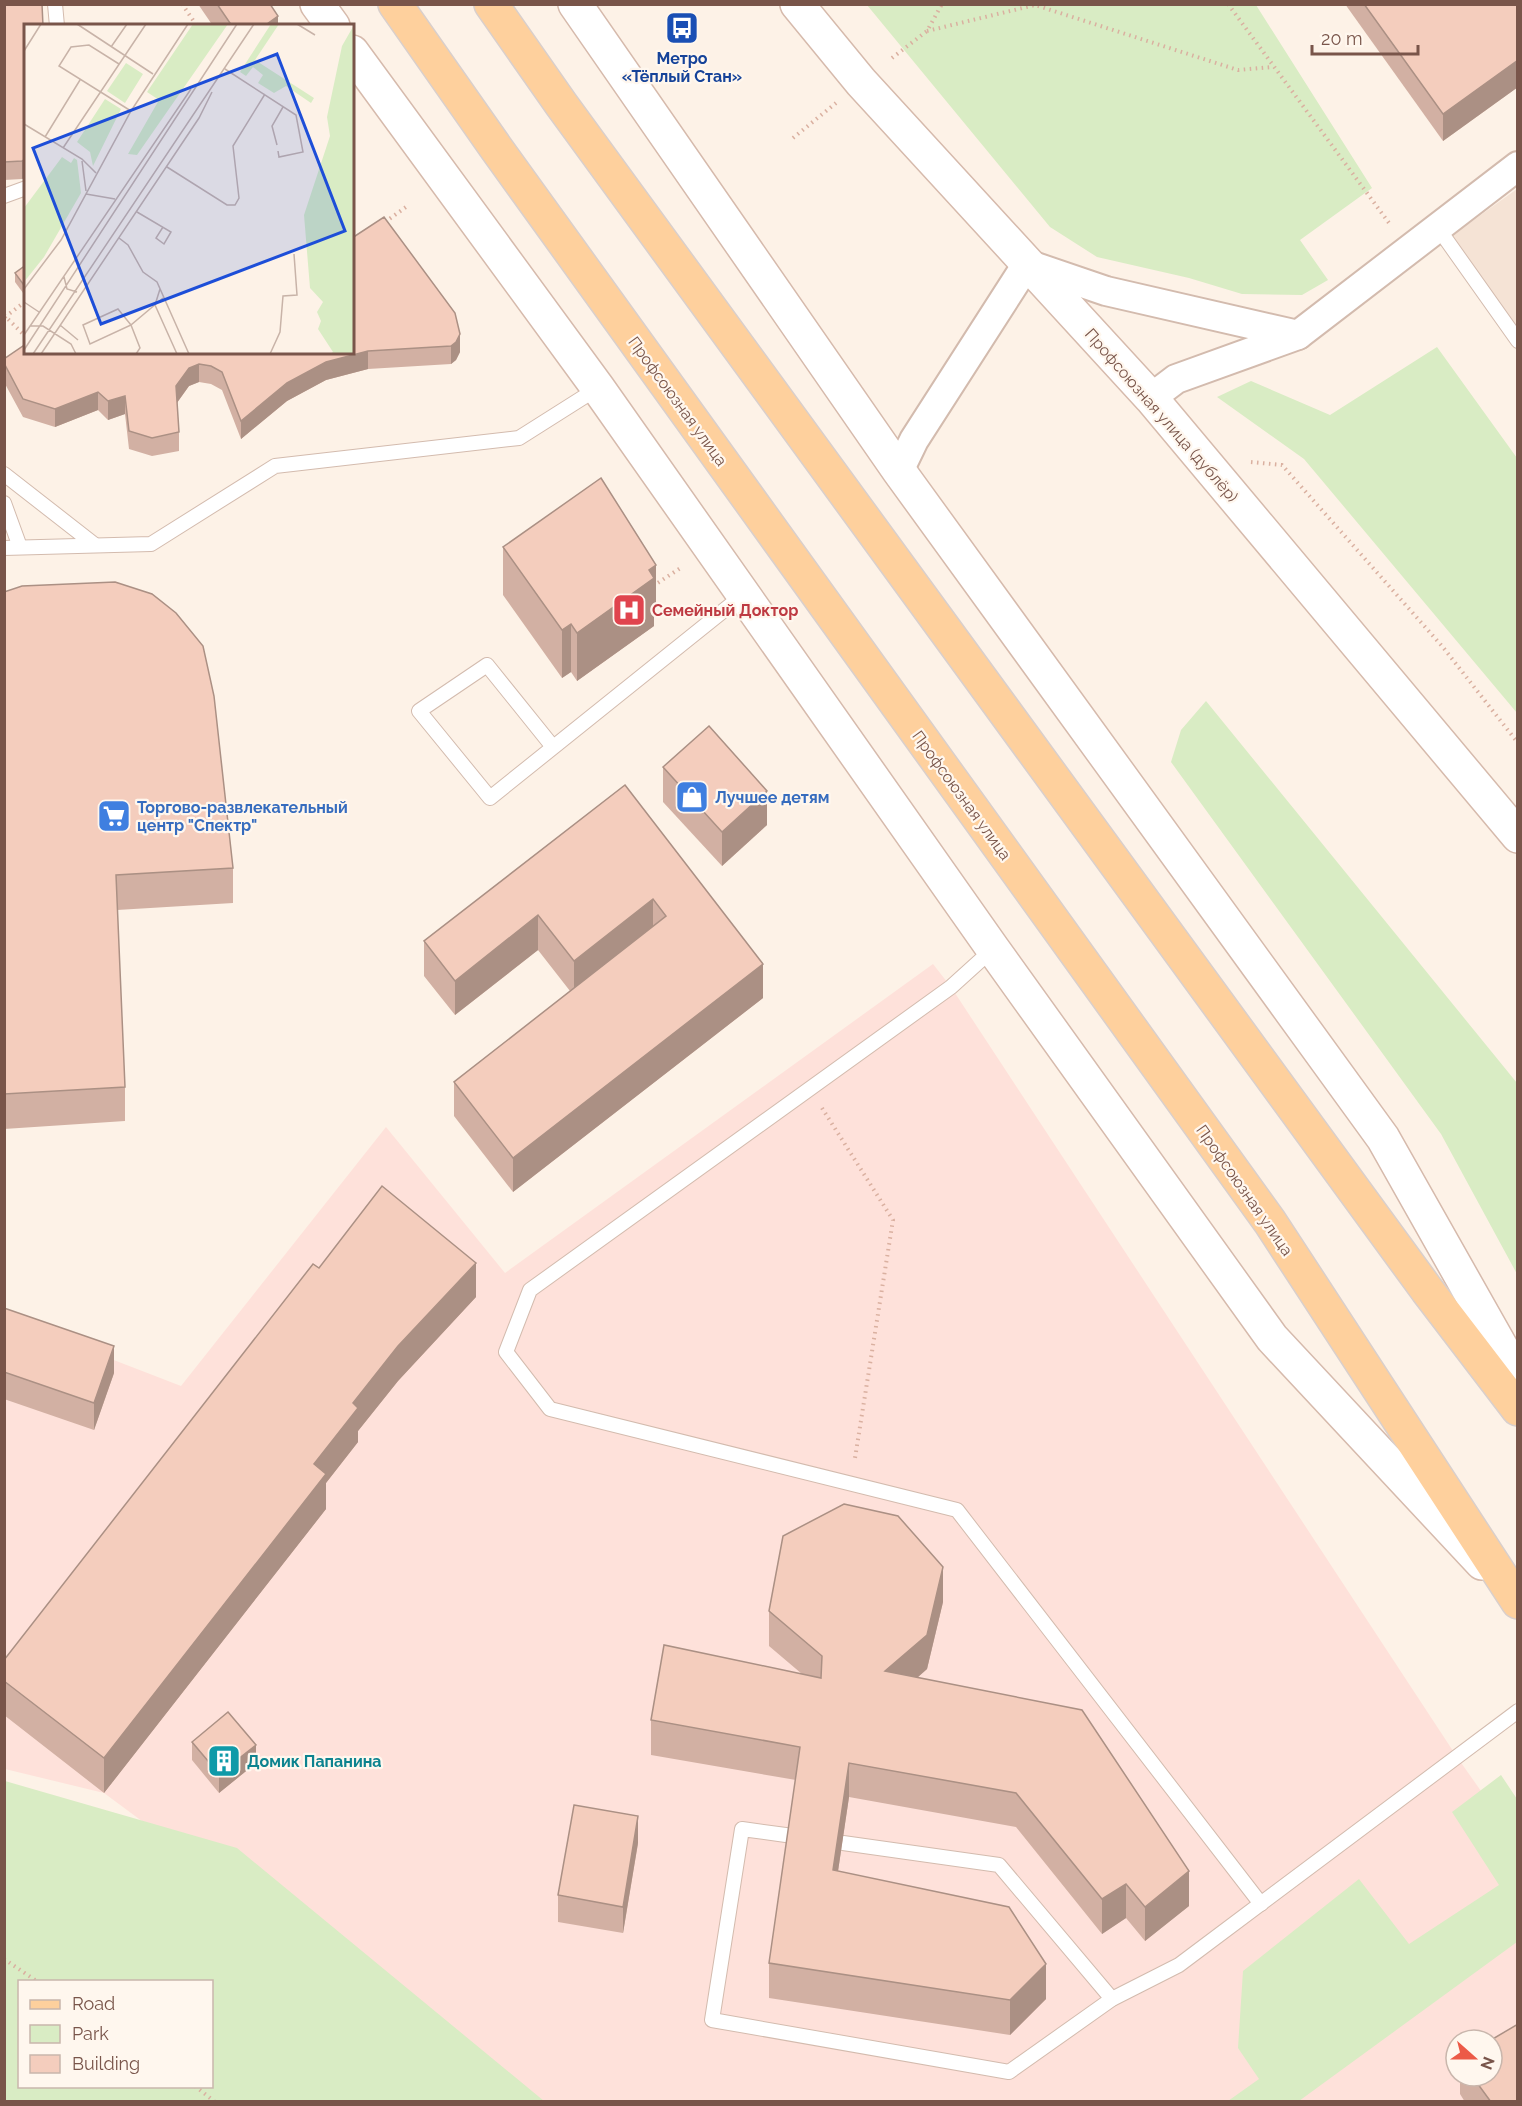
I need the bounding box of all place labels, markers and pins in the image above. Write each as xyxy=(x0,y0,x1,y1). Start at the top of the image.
bus stop icon: Метро «Тёплый Стан» xyxy=(664,10,700,46)
place label: Метро «Тёплый Стан» xyxy=(622,49,742,86)
hospital icon: Семейный Доктор xyxy=(611,592,647,628)
place label: Семейный Доктор xyxy=(652,601,798,620)
shop icon: Лучшее детям xyxy=(674,779,710,815)
place label: Лучшее детям xyxy=(715,788,829,807)
supermarket icon: Торгово-развлекательный центр "Спектр" xyxy=(96,798,132,834)
place label: Торгово-развлекательный центр "Спектр" xyxy=(137,798,348,835)
building icon: Домик Папанина xyxy=(206,1743,242,1779)
place label: Домик Папанина xyxy=(247,1752,382,1771)

